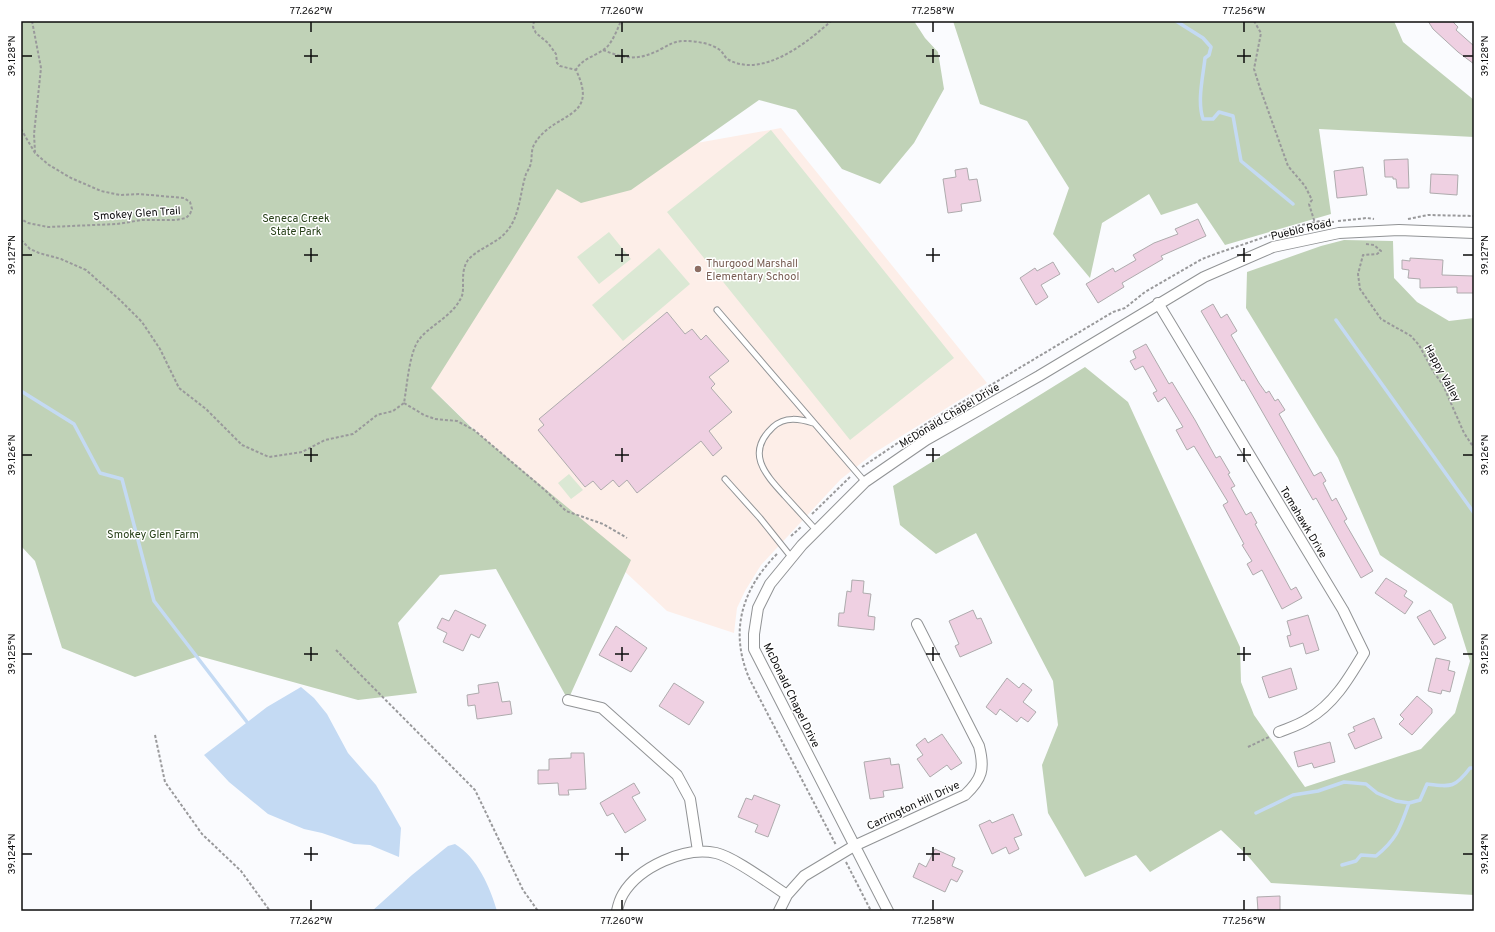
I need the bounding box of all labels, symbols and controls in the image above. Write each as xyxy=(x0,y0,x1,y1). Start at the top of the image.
text: 77.262°W xyxy=(290,5,332,18)
text: 77.260°W xyxy=(600,5,644,18)
text: 77.258°W xyxy=(912,5,954,18)
text: 77.256°W xyxy=(1223,5,1265,18)
text: 39.128°N xyxy=(6,35,19,77)
text: 39.128°N xyxy=(1479,35,1492,77)
street label: Smokey Glen Trail xyxy=(93,204,181,224)
park label: Seneca Creek State Park xyxy=(262,212,330,239)
street label: Pueblo Road xyxy=(1269,216,1333,244)
text: 39.127°N xyxy=(6,235,19,275)
text: 39.127°N xyxy=(1479,235,1492,275)
place label: Thurgood Marshall Elementary School xyxy=(706,257,799,284)
marker: Thurgood Marshall Elementary School xyxy=(693,264,703,274)
street label: Happy Valley xyxy=(1421,343,1464,405)
street label: McDonald Chapel Drive xyxy=(897,380,1002,451)
text: 39.126°N xyxy=(6,434,19,476)
text: 39.126°N xyxy=(1479,434,1492,476)
street label: Tomahawk Drive xyxy=(1276,484,1330,561)
park label: Smokey Glen Farm xyxy=(107,528,199,542)
text: 39.125°N xyxy=(6,633,19,675)
text: 39.125°N xyxy=(1479,633,1492,675)
street label: McDonald Chapel Drive xyxy=(760,641,823,750)
street label: Carrington Hill Drive xyxy=(865,778,962,834)
text: 39.124°N xyxy=(6,833,19,875)
text: 39.124°N xyxy=(1479,833,1492,875)
text: 77.262°W xyxy=(290,915,332,928)
text: 77.260°W xyxy=(600,915,644,928)
text: 77.258°W xyxy=(912,915,954,928)
text: 77.256°W xyxy=(1223,915,1265,928)

